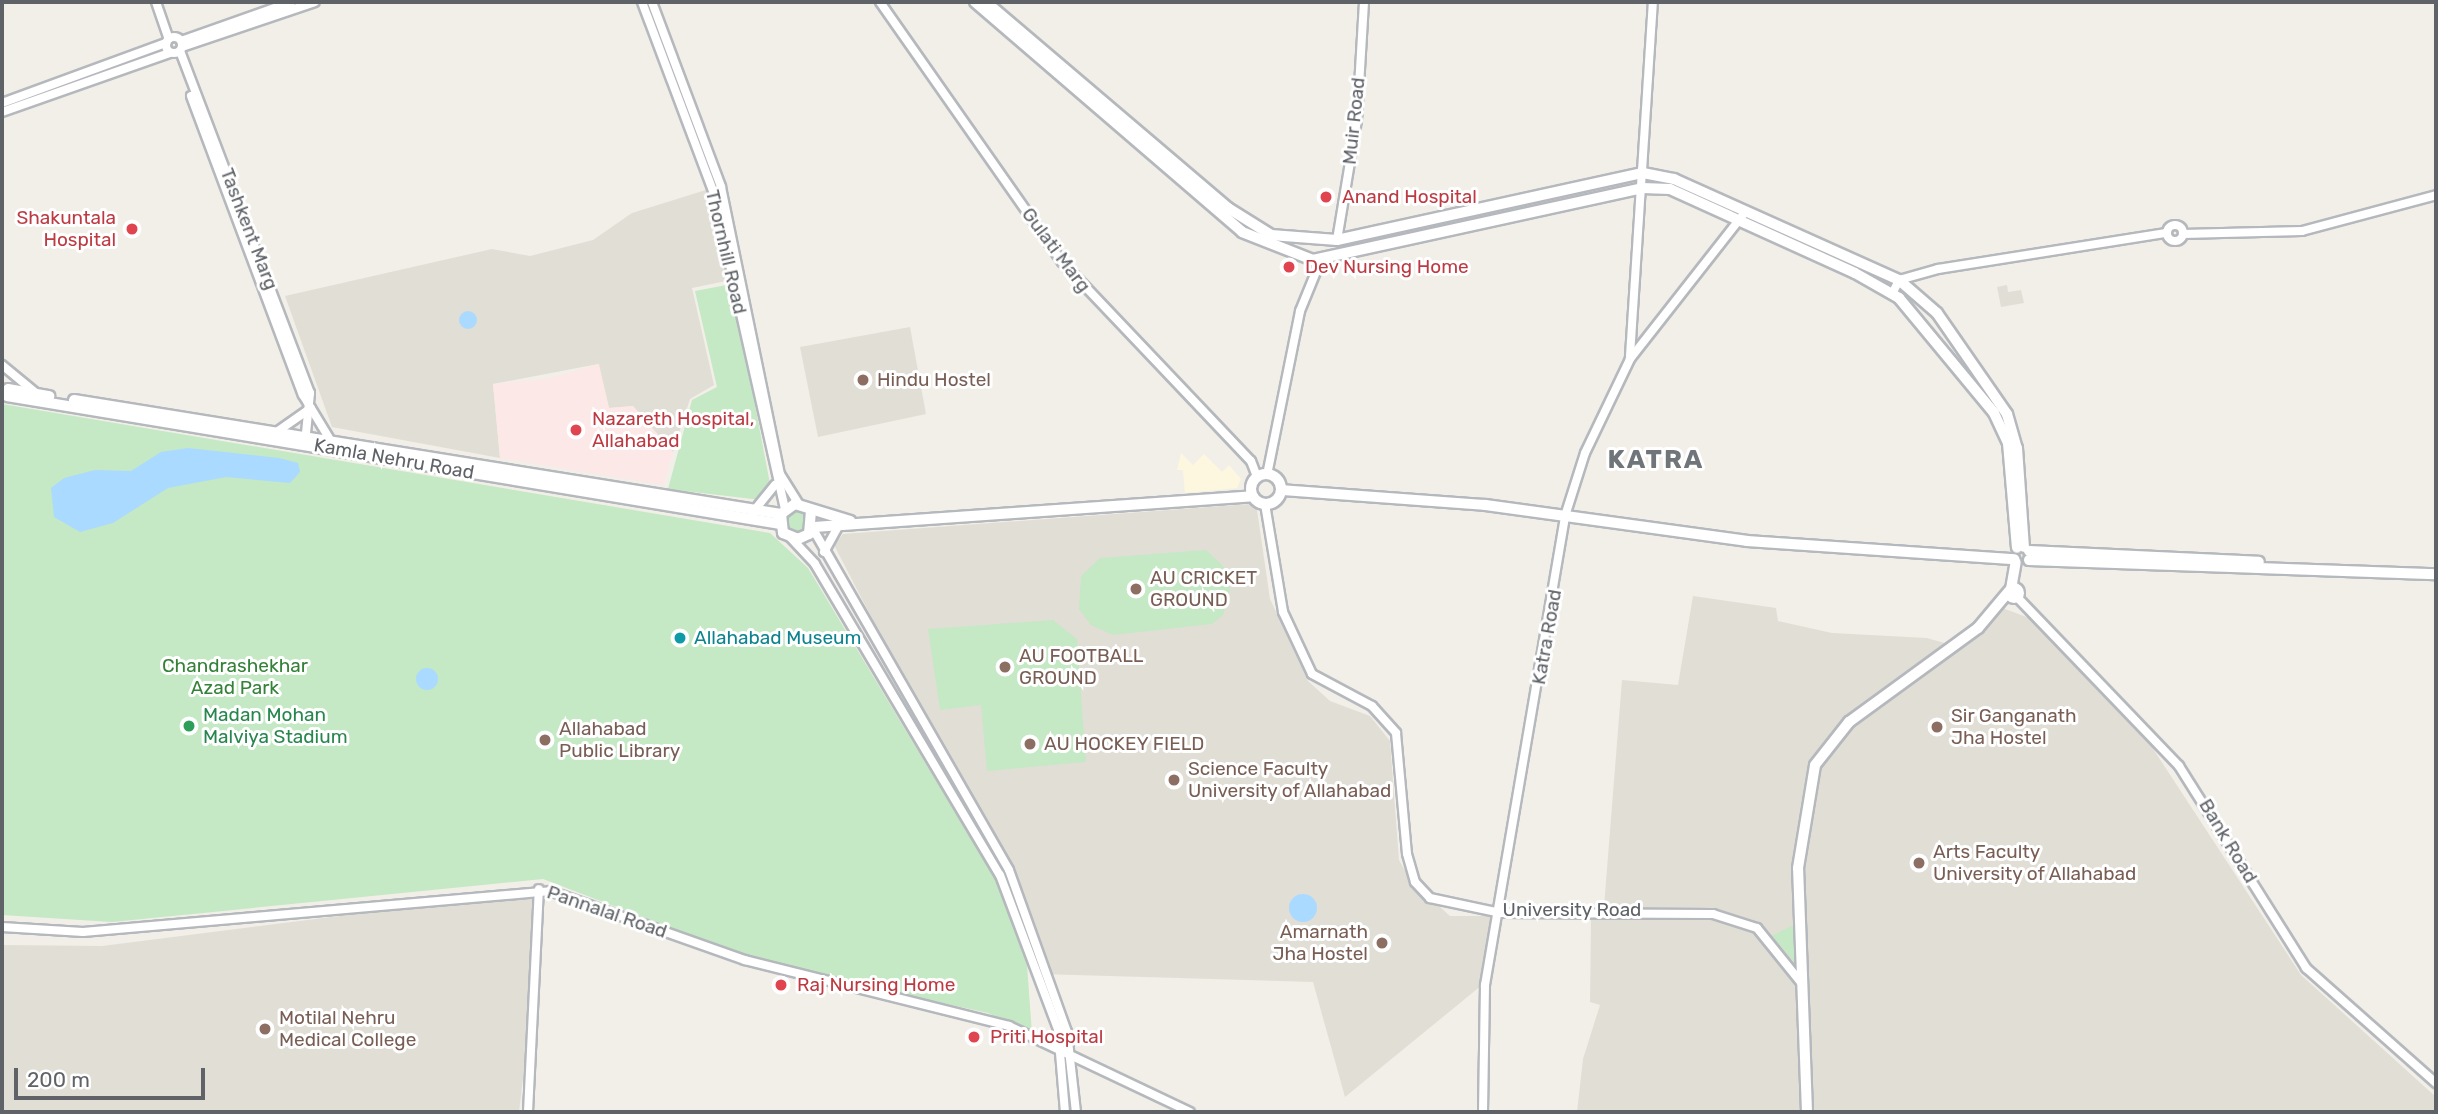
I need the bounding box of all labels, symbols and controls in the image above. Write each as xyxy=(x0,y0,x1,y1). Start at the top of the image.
street label: Muir Road xyxy=(1338,76,1370,166)
street label: Tashkent Marg xyxy=(215,165,283,293)
place label: Anand Hospital xyxy=(1342,186,1477,208)
marker: Anand Hospital xyxy=(1316,187,1336,207)
street label: Thornhill Road xyxy=(701,188,751,316)
street label: Gulati Marg xyxy=(1017,203,1095,297)
place label: Shakuntala Hospital xyxy=(16,207,116,251)
marker: Shakuntala Hospital xyxy=(122,219,142,239)
place label: Dev Nursing Home xyxy=(1305,256,1469,278)
marker: Dev Nursing Home xyxy=(1279,257,1299,277)
place label: Hindu Hostel xyxy=(877,369,991,391)
marker: Hindu Hostel xyxy=(855,372,871,388)
place label: Nazareth Hospital, Allahabad xyxy=(592,408,754,452)
marker: Nazareth Hospital, Allahabad xyxy=(566,420,586,440)
street label: Kamla Nehru Road xyxy=(312,434,476,484)
district label: KATRA xyxy=(1608,444,1704,476)
place label: AU CRICKET GROUND xyxy=(1150,567,1257,611)
marker: AU CRICKET GROUND xyxy=(1128,581,1144,597)
street label: Katra Road xyxy=(1527,588,1567,686)
place label: Allahabad Museum xyxy=(694,627,861,649)
marker: Allahabad Museum xyxy=(672,630,688,646)
place label: AU FOOTBALL GROUND xyxy=(1019,645,1144,689)
park label: Chandrashekhar Azad Park xyxy=(162,655,308,699)
marker: AU FOOTBALL GROUND xyxy=(997,659,1013,675)
place label: Madan Mohan Malviya Stadium xyxy=(203,704,348,748)
place label: Sir Ganganath Jha Hostel xyxy=(1951,705,2077,749)
marker: Madan Mohan Malviya Stadium xyxy=(181,718,197,734)
place label: Allahabad Public Library xyxy=(559,718,680,762)
marker: Sir Ganganath Jha Hostel xyxy=(1929,719,1945,735)
marker: Allahabad Public Library xyxy=(537,732,553,748)
place label: AU HOCKEY FIELD xyxy=(1044,733,1205,755)
marker: AU HOCKEY FIELD xyxy=(1022,736,1038,752)
place label: Science Faculty University of Allahabad xyxy=(1188,758,1393,802)
marker: Science Faculty University of Allahabad xyxy=(1166,772,1182,788)
street label: Bank Road xyxy=(2194,795,2262,887)
place label: Arts Faculty University of Allahabad xyxy=(1933,841,2138,885)
marker: Arts Faculty University of Allahabad xyxy=(1911,855,1927,871)
street label: Pannalal Road xyxy=(544,881,670,943)
street label: University Road xyxy=(1502,899,1642,921)
place label: Amarnath Jha Hostel xyxy=(1272,921,1368,965)
marker: Amarnath Jha Hostel xyxy=(1374,935,1390,951)
place label: Raj Nursing Home xyxy=(797,974,955,996)
marker: Raj Nursing Home xyxy=(771,975,791,995)
place label: Motilal Nehru Medical College xyxy=(279,1007,416,1051)
marker: Motilal Nehru Medical College xyxy=(257,1021,273,1037)
place label: Priti Hospital xyxy=(990,1026,1103,1048)
marker: Priti Hospital xyxy=(964,1027,984,1047)
scale bar xyxy=(18,1054,208,1098)
text: 200 m xyxy=(27,1067,90,1092)

